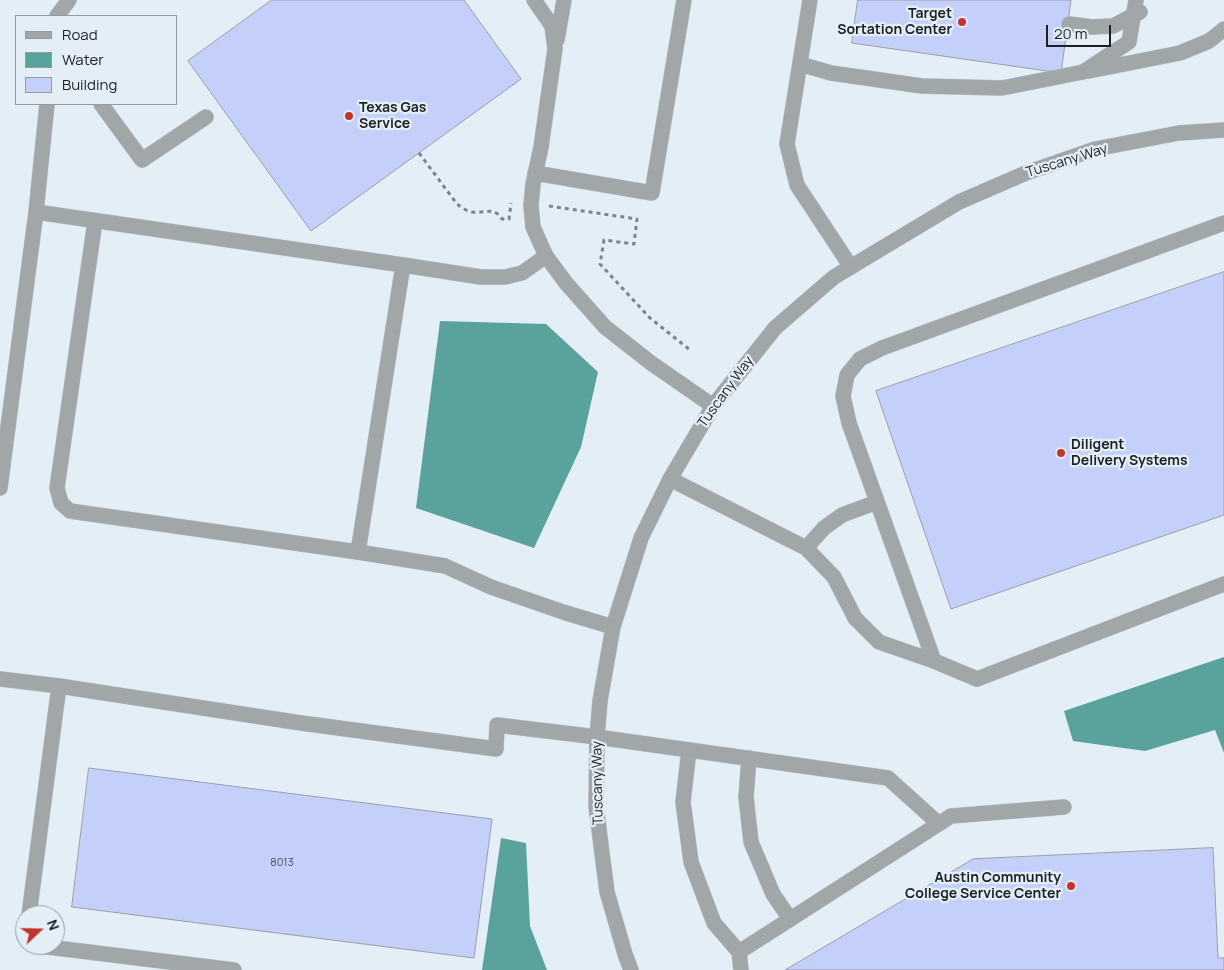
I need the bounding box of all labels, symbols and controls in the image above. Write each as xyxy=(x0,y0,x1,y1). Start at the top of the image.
place label: Target Sortation Center xyxy=(837,6,952,38)
legend xyxy=(15,15,178,105)
scale bar xyxy=(1049,15,1114,47)
marker: Target Sortation Center xyxy=(956,16,968,28)
text: 20 m xyxy=(1054,23,1087,44)
text: Road xyxy=(62,24,98,45)
text: Water xyxy=(62,49,104,70)
text: Building xyxy=(62,74,117,95)
place label: Texas Gas Service xyxy=(359,100,426,132)
marker: Texas Gas Service xyxy=(343,110,355,122)
street label: Tuscany Way xyxy=(1024,141,1110,181)
street label: Tuscany Way xyxy=(694,353,758,431)
place label: Diligent Delivery Systems xyxy=(1071,437,1188,470)
marker: Diligent Delivery Systems xyxy=(1055,447,1067,459)
street label: Tuscany Way xyxy=(589,741,607,825)
house number: 8013 xyxy=(270,856,294,870)
place label: Austin Community College Service Center xyxy=(905,870,1061,902)
marker: Austin Community College Service Center xyxy=(1065,880,1077,892)
north arrow xyxy=(15,905,65,955)
text: N xyxy=(43,917,64,933)

